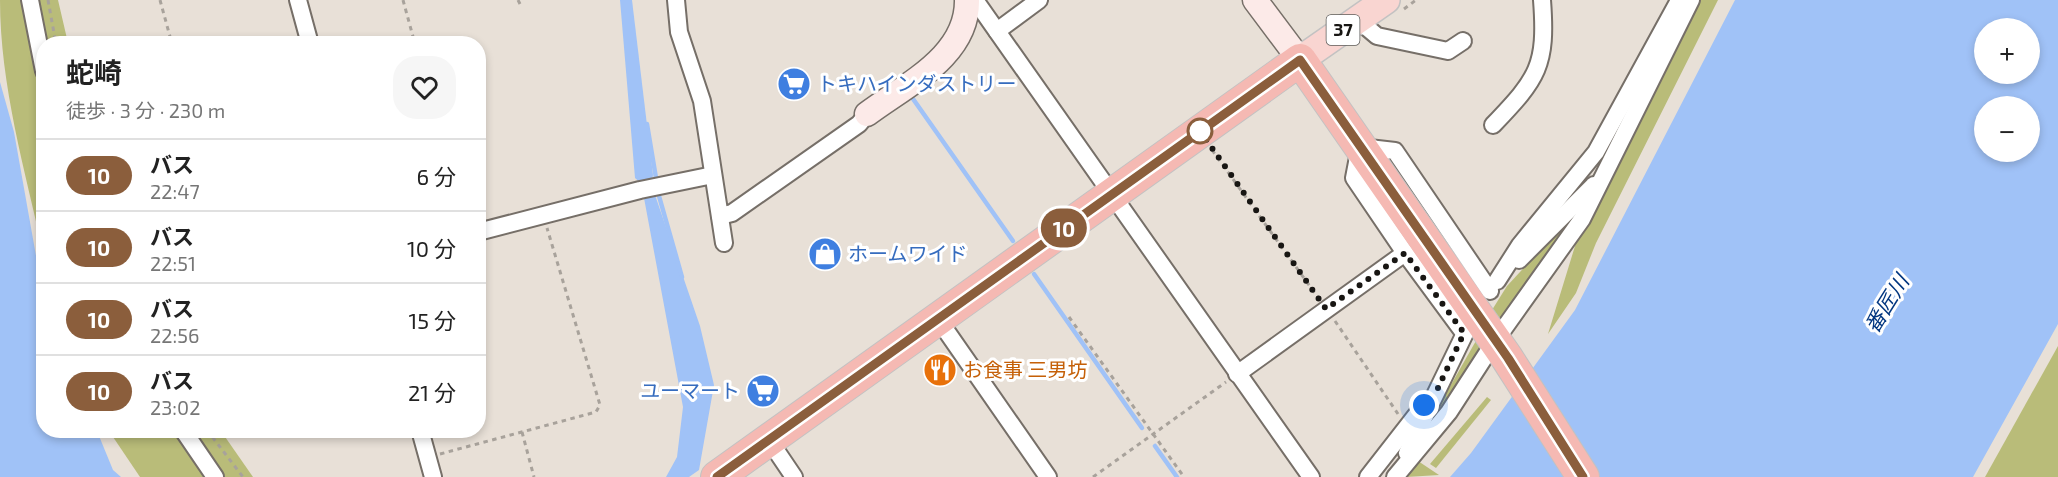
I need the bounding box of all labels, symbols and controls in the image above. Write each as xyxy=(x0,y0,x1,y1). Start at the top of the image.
road number: 37 xyxy=(1326,15,1360,45)
map controls xyxy=(1974,18,2040,162)
button: + xyxy=(1974,18,2040,84)
text: 蛇崎 xyxy=(66,55,122,89)
button: heart xyxy=(393,56,456,119)
supermarket icon: トキハインダストリー xyxy=(776,66,812,102)
place label: トキハインダストリー xyxy=(817,71,1017,95)
button: − xyxy=(1974,96,2040,162)
text: 徒歩 · 3 分 · 230 m xyxy=(66,98,225,122)
unlabelled marker xyxy=(1187,118,1213,144)
text: バス xyxy=(150,151,194,177)
text: 10 xyxy=(88,163,110,188)
text: 6 分 xyxy=(417,163,456,189)
text: 22:47 xyxy=(150,179,200,203)
line badge: 10 xyxy=(1037,208,1091,248)
text: 10 xyxy=(1053,216,1075,241)
text: バス xyxy=(150,223,194,249)
text: 10 xyxy=(88,235,110,260)
text: 10 分 xyxy=(407,235,456,261)
shop icon: ホームワイド xyxy=(807,236,843,272)
place label: ホームワイド xyxy=(848,241,967,265)
text: 22:51 xyxy=(150,251,196,275)
water label: 番匠川 xyxy=(1858,268,1914,337)
text: バス xyxy=(150,295,194,321)
text: 10 xyxy=(88,307,110,332)
text: 15 分 xyxy=(409,307,456,333)
text: 22:56 xyxy=(150,323,199,347)
restaurant icon: お食事 三男坊 xyxy=(922,352,958,388)
place label: お食事 三男坊 xyxy=(963,357,1087,381)
text: バス xyxy=(150,367,194,393)
supermarket icon: ユーマート xyxy=(745,373,781,409)
place label: ユーマート xyxy=(640,378,740,402)
text: 10 xyxy=(88,379,110,404)
text: 21 分 xyxy=(408,379,456,405)
your location xyxy=(1409,390,1439,420)
text: 23:02 xyxy=(150,395,200,419)

